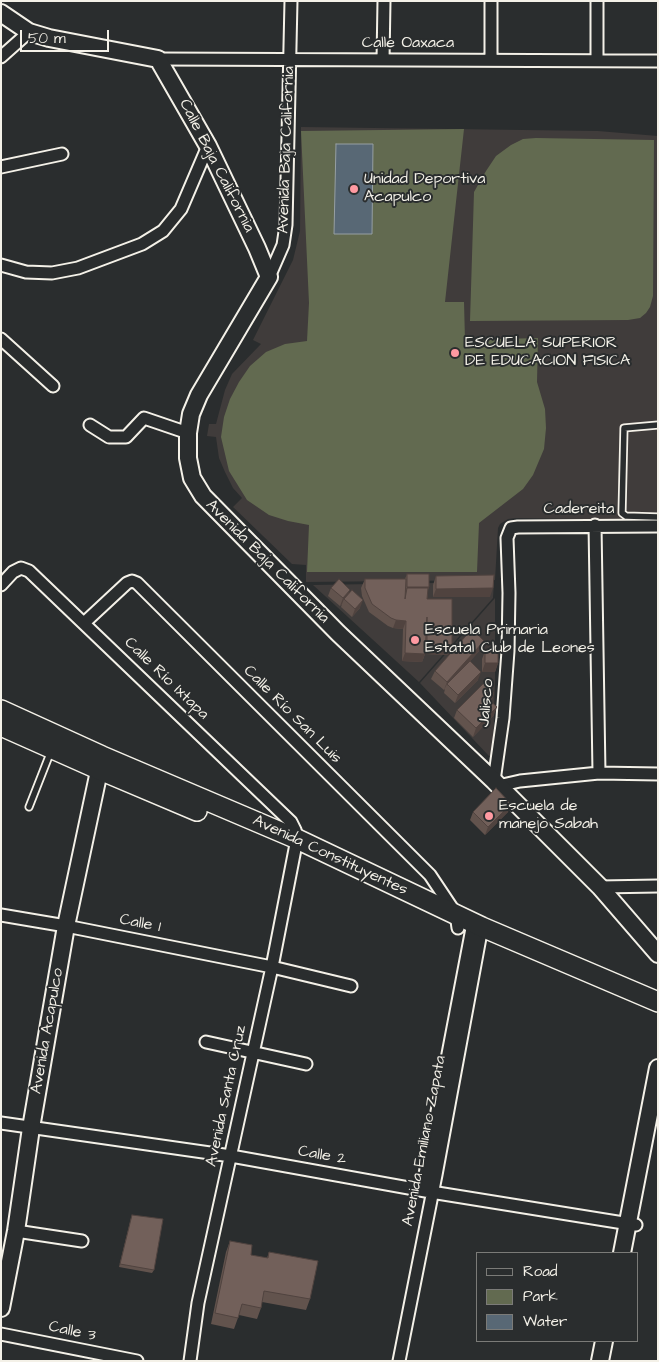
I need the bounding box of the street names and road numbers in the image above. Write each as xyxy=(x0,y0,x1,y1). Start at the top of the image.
street label: Calle Oaxaca xyxy=(362,34,454,54)
street label: Avenida Baja California xyxy=(274,66,300,234)
street label: Calle Baja California xyxy=(174,96,258,236)
street label: Avenida Baja California xyxy=(201,496,333,628)
street label: Cadereita xyxy=(544,500,614,520)
street label: Calle Río Ixtapa xyxy=(120,634,212,724)
street label: Calle Río San Luis xyxy=(239,662,345,768)
street label: Jalisco xyxy=(475,678,499,728)
street label: Avenida Constituyentes xyxy=(249,812,411,900)
street label: Calle 1 xyxy=(118,911,162,937)
street label: Avenida Acapulco xyxy=(27,967,69,1095)
street label: Avenida Santa Cruz xyxy=(203,1024,251,1168)
street label: Avenida Emiliano Zapata xyxy=(399,1054,451,1228)
street label: Calle 2 xyxy=(296,1142,348,1170)
street label: Calle 3 xyxy=(47,1318,97,1346)

